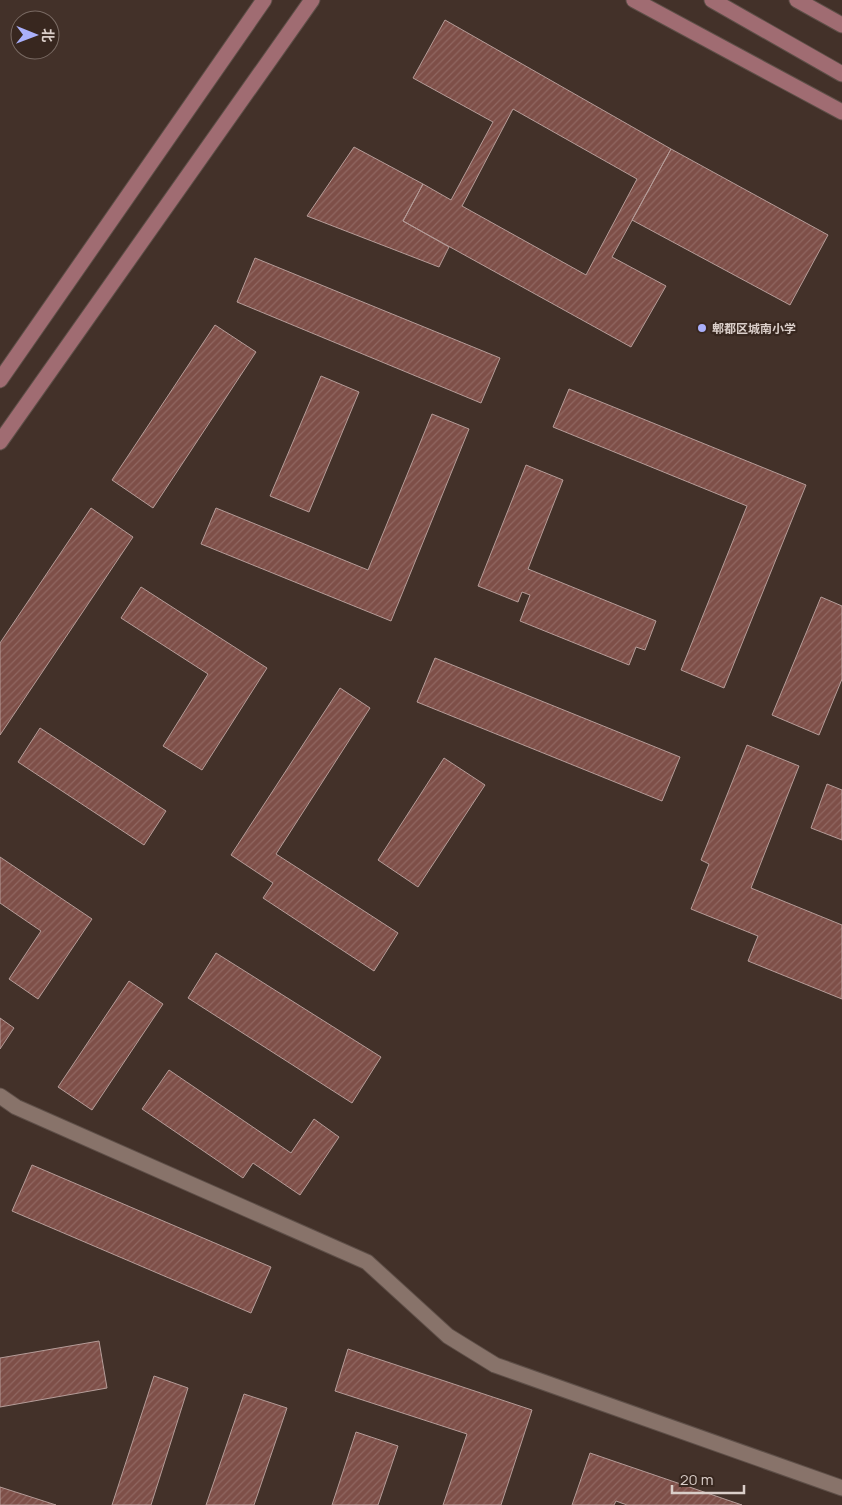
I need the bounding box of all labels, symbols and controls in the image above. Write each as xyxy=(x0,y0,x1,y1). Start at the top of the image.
north arrow xyxy=(10,10,60,60)
text: 北 xyxy=(39,28,58,42)
place label: 郫都区城南小学 xyxy=(712,320,796,337)
marker: 郫都区城南小学 xyxy=(696,322,708,334)
scale bar xyxy=(672,1462,744,1494)
text: 20 m xyxy=(680,1469,713,1490)

